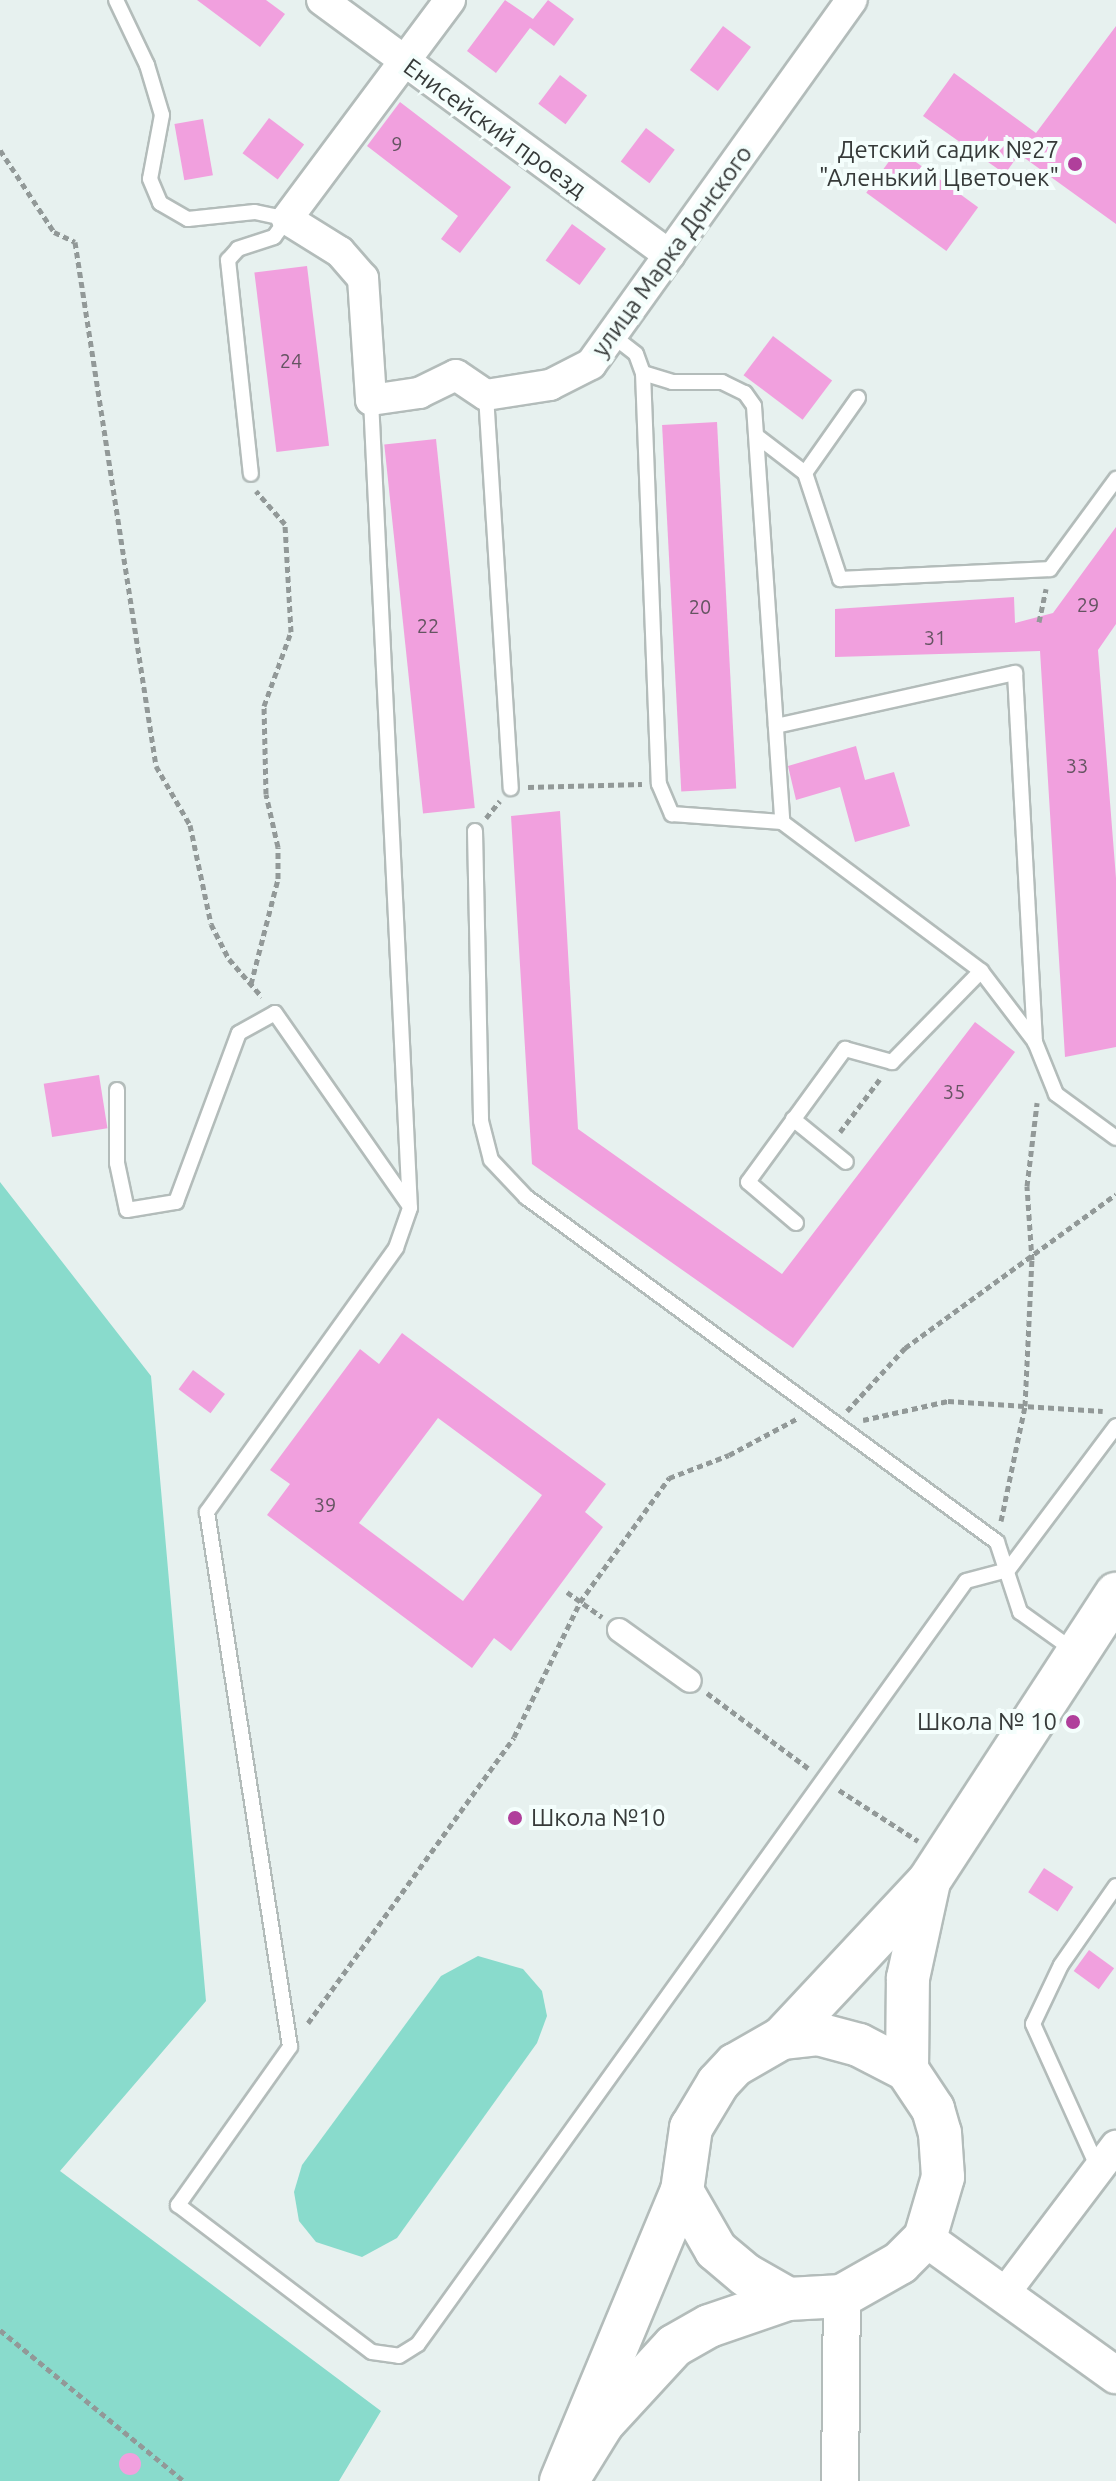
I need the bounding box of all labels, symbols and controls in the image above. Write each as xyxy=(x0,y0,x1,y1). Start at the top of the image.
street label: Енисейский проезд xyxy=(398,52,592,204)
house number: 9 xyxy=(391,131,403,155)
place label: Детский садик №27 "Аленький Цветочек" xyxy=(819,136,1059,192)
street label: улица Марка Донского xyxy=(586,140,758,362)
marker: Детский садик №27 "Аленький Цветочек" xyxy=(1066,155,1084,173)
house number: 24 xyxy=(280,348,302,372)
house number: 29 xyxy=(1077,592,1099,616)
house number: 20 xyxy=(689,594,711,618)
house number: 22 xyxy=(417,613,439,637)
house number: 31 xyxy=(924,625,946,649)
house number: 33 xyxy=(1066,753,1088,777)
house number: 35 xyxy=(943,1079,965,1103)
house number: 39 xyxy=(314,1492,336,1516)
place label: Школа № 10 xyxy=(917,1708,1057,1736)
marker: Школа № 10 xyxy=(1064,1713,1082,1731)
place label: Школа №10 xyxy=(531,1804,666,1832)
marker: Школа №10 xyxy=(506,1809,524,1827)

